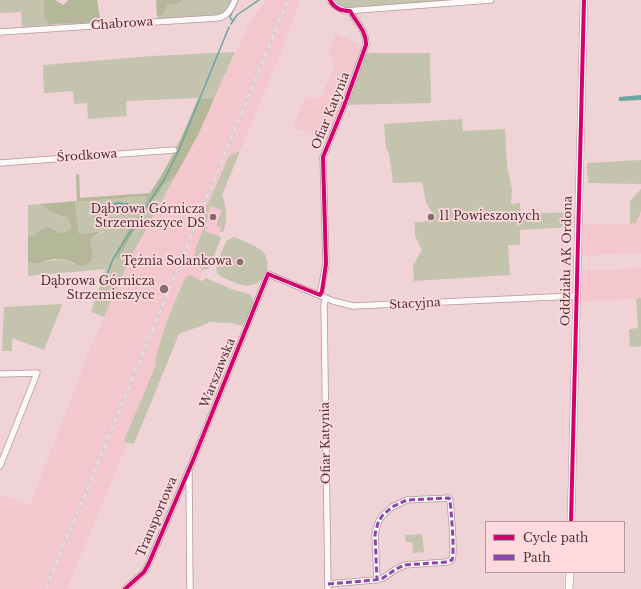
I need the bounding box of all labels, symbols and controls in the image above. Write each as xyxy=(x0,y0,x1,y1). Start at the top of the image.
street label: Chabrowa xyxy=(90,15,154,33)
street label: Ofiar Katynia xyxy=(309,70,353,152)
street label: Środkowa xyxy=(56,147,118,165)
street label: Oddziału AK Ordona xyxy=(559,196,575,326)
place label: Dąbrowa Górnicza Strzemieszyce DS xyxy=(90,203,205,231)
place label: 11 Powieszonych xyxy=(439,210,540,224)
marker: Dąbrowa Górnicza Strzemieszyce DS xyxy=(208,212,218,222)
marker: 11 Powieszonych xyxy=(426,212,436,222)
place label: Tężnia Solankowa xyxy=(122,255,232,269)
marker: Tężnia Solankowa xyxy=(235,257,245,267)
place label: Dąbrowa Górnicza Strzemieszyce xyxy=(40,275,155,303)
marker: Dąbrowa Górnicza Strzemieszyce xyxy=(158,283,170,295)
street label: Stacyjna xyxy=(389,295,441,313)
street label: Warszawska xyxy=(198,336,238,410)
street label: Ofiar Katynia xyxy=(318,402,334,484)
street label: Transportowa xyxy=(134,475,180,559)
legend xyxy=(485,521,625,573)
text: Cycle path xyxy=(523,530,588,545)
text: Path xyxy=(523,550,551,565)

